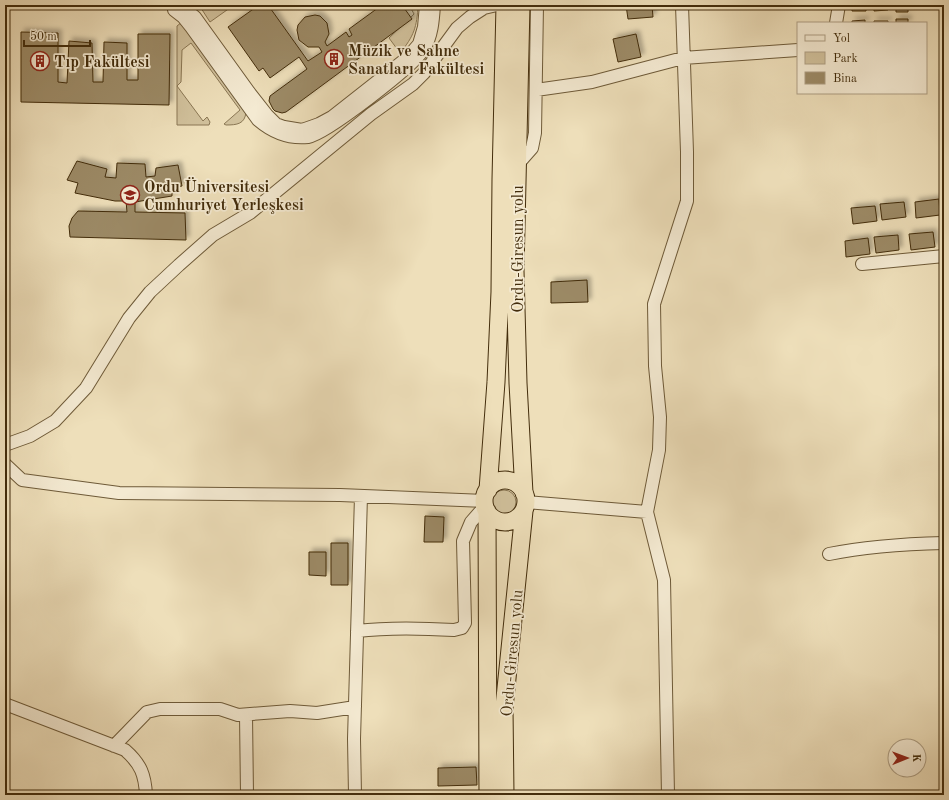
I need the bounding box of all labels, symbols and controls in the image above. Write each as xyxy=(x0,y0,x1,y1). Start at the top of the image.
scale bar xyxy=(24,22,90,48)
legend xyxy=(797,22,927,94)
text: 50 m xyxy=(30,30,57,43)
text: Yol xyxy=(833,33,850,45)
place label: Müzik ve Sahne Sanatları Fakültesi xyxy=(348,44,484,78)
building icon: Müzik ve Sahne Sanatları Fakültesi xyxy=(323,48,345,70)
building icon: Tıp Fakültesi xyxy=(29,50,51,72)
text: Park xyxy=(833,53,858,65)
place label: Tıp Fakültesi xyxy=(54,55,150,71)
text: Bina xyxy=(833,73,857,85)
place label: Ordu Üniversitesi Cumhuriyet Yerleşkesi xyxy=(144,177,304,214)
school or university icon: Ordu Üniversitesi Cumhuriyet Yerleşkesi xyxy=(119,184,141,206)
street label: Ordu-Giresun yolu xyxy=(511,185,527,313)
street label: Ordu-Giresun yolu xyxy=(499,589,527,717)
north arrow xyxy=(887,738,927,778)
text: K xyxy=(910,754,921,763)

